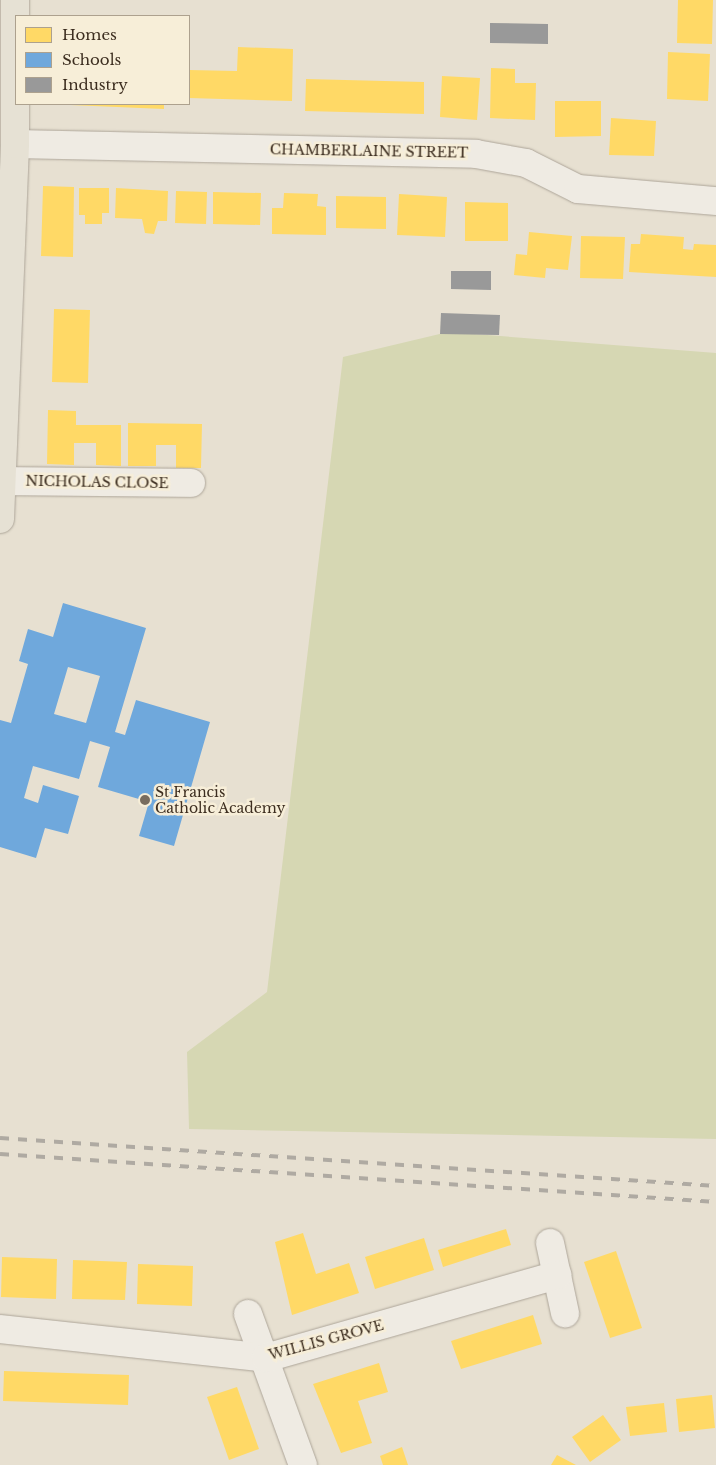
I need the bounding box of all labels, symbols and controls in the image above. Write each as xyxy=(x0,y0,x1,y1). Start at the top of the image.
legend xyxy=(15,15,190,105)
text: Homes xyxy=(62,25,117,44)
text: Schools xyxy=(62,50,121,69)
text: Industry xyxy=(62,75,128,94)
street label: CHAMBERLAINE STREET xyxy=(270,141,468,161)
street label: NICHOLAS CLOSE xyxy=(25,472,169,492)
place label: St Francis Catholic Academy xyxy=(155,784,286,816)
marker: St Francis Catholic Academy xyxy=(139,794,151,806)
street label: WILLIS GROVE xyxy=(267,1317,385,1363)

